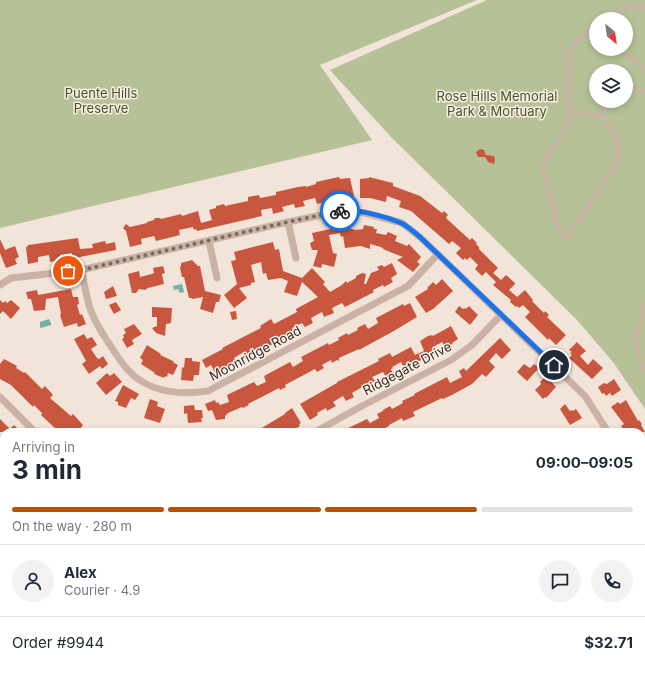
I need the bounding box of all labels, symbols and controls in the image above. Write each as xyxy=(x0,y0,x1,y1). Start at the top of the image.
north arrow xyxy=(589,12,633,56)
map controls xyxy=(589,12,633,108)
button: layers xyxy=(589,64,633,108)
park label: Puente Hills Preserve xyxy=(65,85,137,116)
park label: Rose Hills Memorial Park & Mortuary xyxy=(437,88,557,119)
courier xyxy=(320,191,360,231)
icon: bike xyxy=(329,200,351,222)
pin xyxy=(51,254,85,288)
icon: bag xyxy=(57,260,79,282)
street label: Moonridge Road xyxy=(206,322,304,384)
street label: Ridgegate Drive xyxy=(360,338,454,398)
pin xyxy=(537,348,571,382)
icon: home xyxy=(543,354,565,376)
text: Arriving in xyxy=(12,439,75,455)
text: 09:00–09:05 xyxy=(536,453,633,472)
text: 3 min xyxy=(12,454,82,485)
text: On the way · 280 m xyxy=(12,518,132,534)
button: person xyxy=(12,560,54,602)
button: chat xyxy=(539,560,581,602)
button: phone xyxy=(591,560,633,602)
text: Alex xyxy=(64,563,97,582)
text: Courier · 4.9 xyxy=(64,582,140,598)
text: Order #9944 xyxy=(12,633,104,652)
text: $32.71 xyxy=(584,633,633,652)

